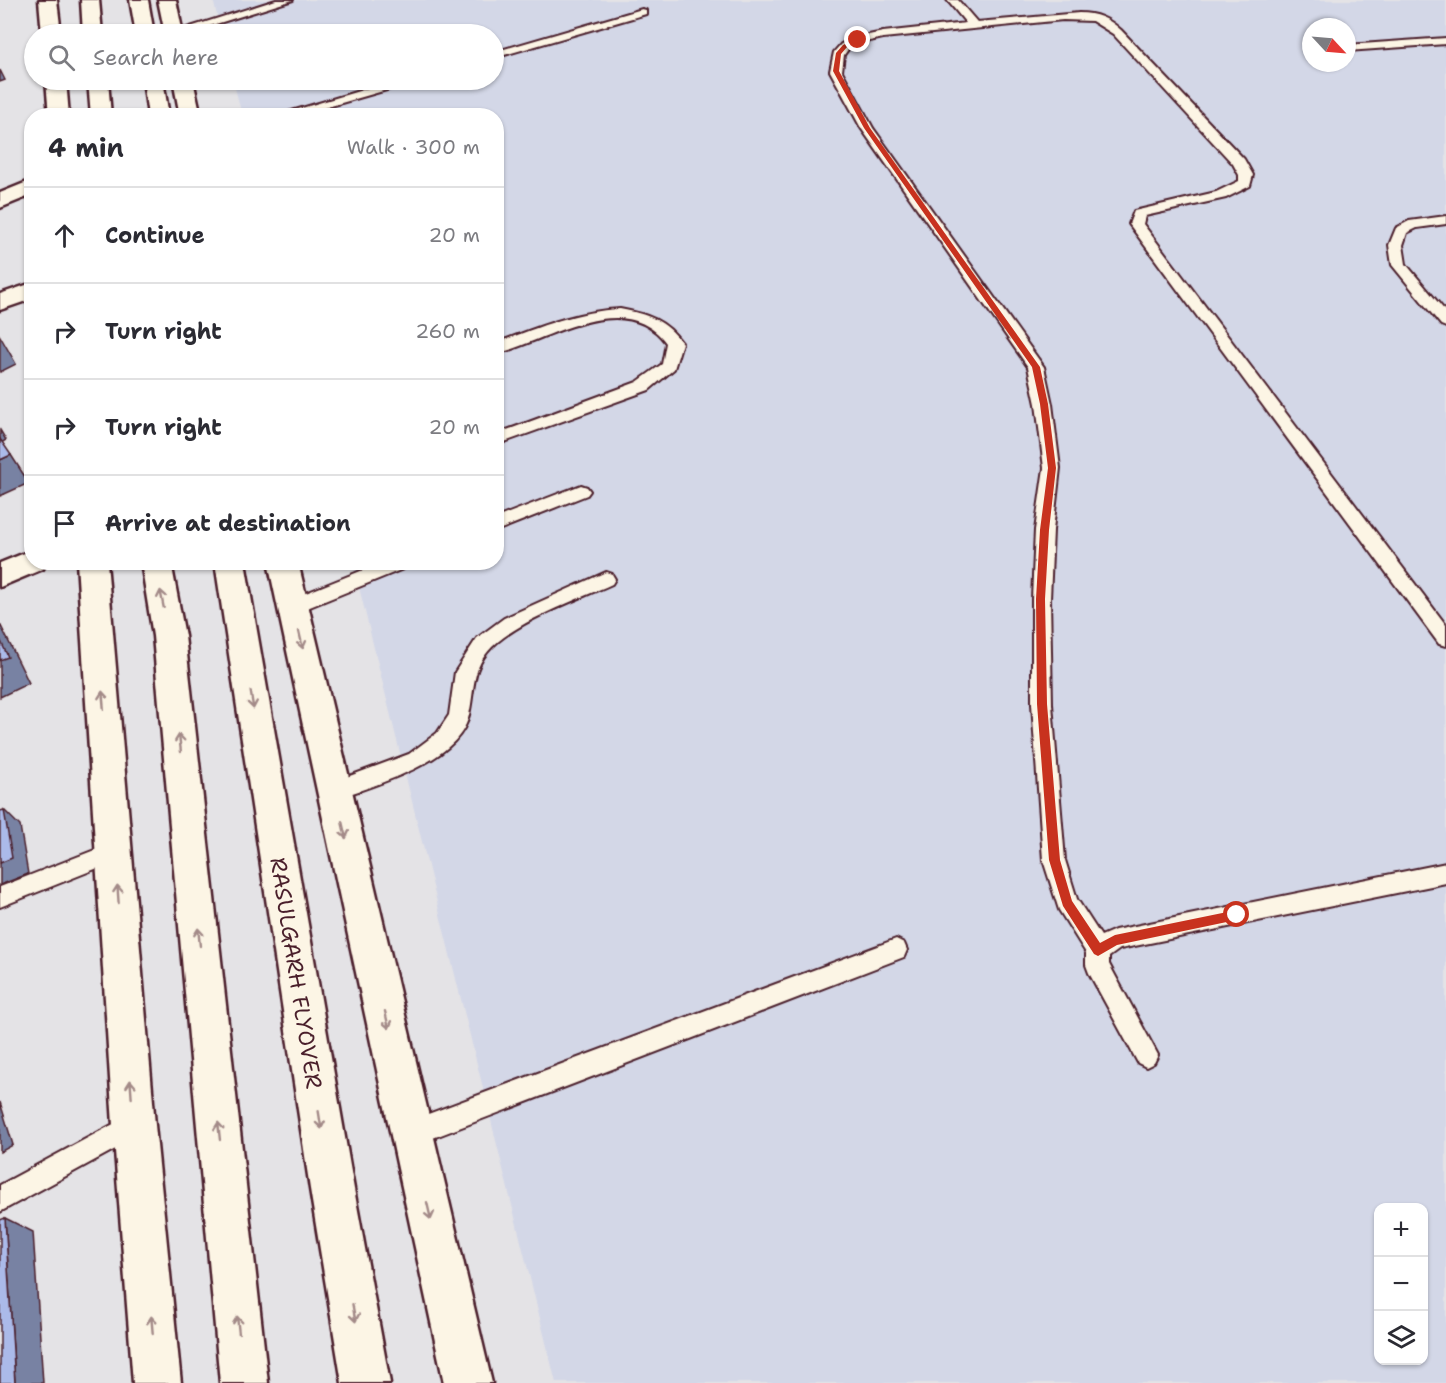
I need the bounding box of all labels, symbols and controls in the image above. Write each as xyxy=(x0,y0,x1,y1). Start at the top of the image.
north arrow xyxy=(1302,18,1356,72)
search box xyxy=(24,24,504,90)
route end xyxy=(844,26,870,52)
icon: search xyxy=(45,41,78,74)
text: Search here xyxy=(93,43,219,72)
text: 4 min xyxy=(48,130,124,165)
text: Walk · 300 m xyxy=(347,134,480,160)
icon: ahead xyxy=(48,219,81,252)
text: Continue xyxy=(105,221,205,250)
text: 20 m xyxy=(429,222,480,248)
icon: right xyxy=(48,315,81,348)
text: Turn right xyxy=(105,317,222,346)
text: 260 m xyxy=(415,318,480,344)
icon: right xyxy=(48,411,81,444)
text: Turn right xyxy=(105,413,222,442)
text: 20 m xyxy=(429,414,480,440)
icon: arrive xyxy=(48,507,81,540)
text: Arrive at destination xyxy=(105,509,351,538)
one-way arrow xyxy=(156,590,167,610)
one-way arrow xyxy=(295,630,307,649)
one-way arrow xyxy=(247,689,258,709)
one-way arrow xyxy=(97,690,108,710)
one-way arrow xyxy=(174,733,185,753)
one-way arrow xyxy=(339,820,350,839)
street label: RASULGARH FLYOVER xyxy=(263,855,329,1091)
one-way arrow xyxy=(112,885,123,905)
route start xyxy=(1223,901,1249,927)
one-way arrow xyxy=(193,927,204,947)
one-way arrow xyxy=(381,1011,393,1030)
one-way arrow xyxy=(126,1079,137,1099)
one-way arrow xyxy=(315,1110,326,1130)
one-way arrow xyxy=(213,1121,224,1141)
one-way arrow xyxy=(424,1201,436,1220)
map controls xyxy=(1374,1203,1428,1365)
button: + xyxy=(1374,1203,1428,1257)
button: − xyxy=(1374,1257,1428,1311)
one-way arrow xyxy=(348,1302,359,1322)
button: layers xyxy=(1374,1311,1428,1365)
one-way arrow xyxy=(146,1315,157,1335)
one-way arrow xyxy=(232,1315,243,1335)

